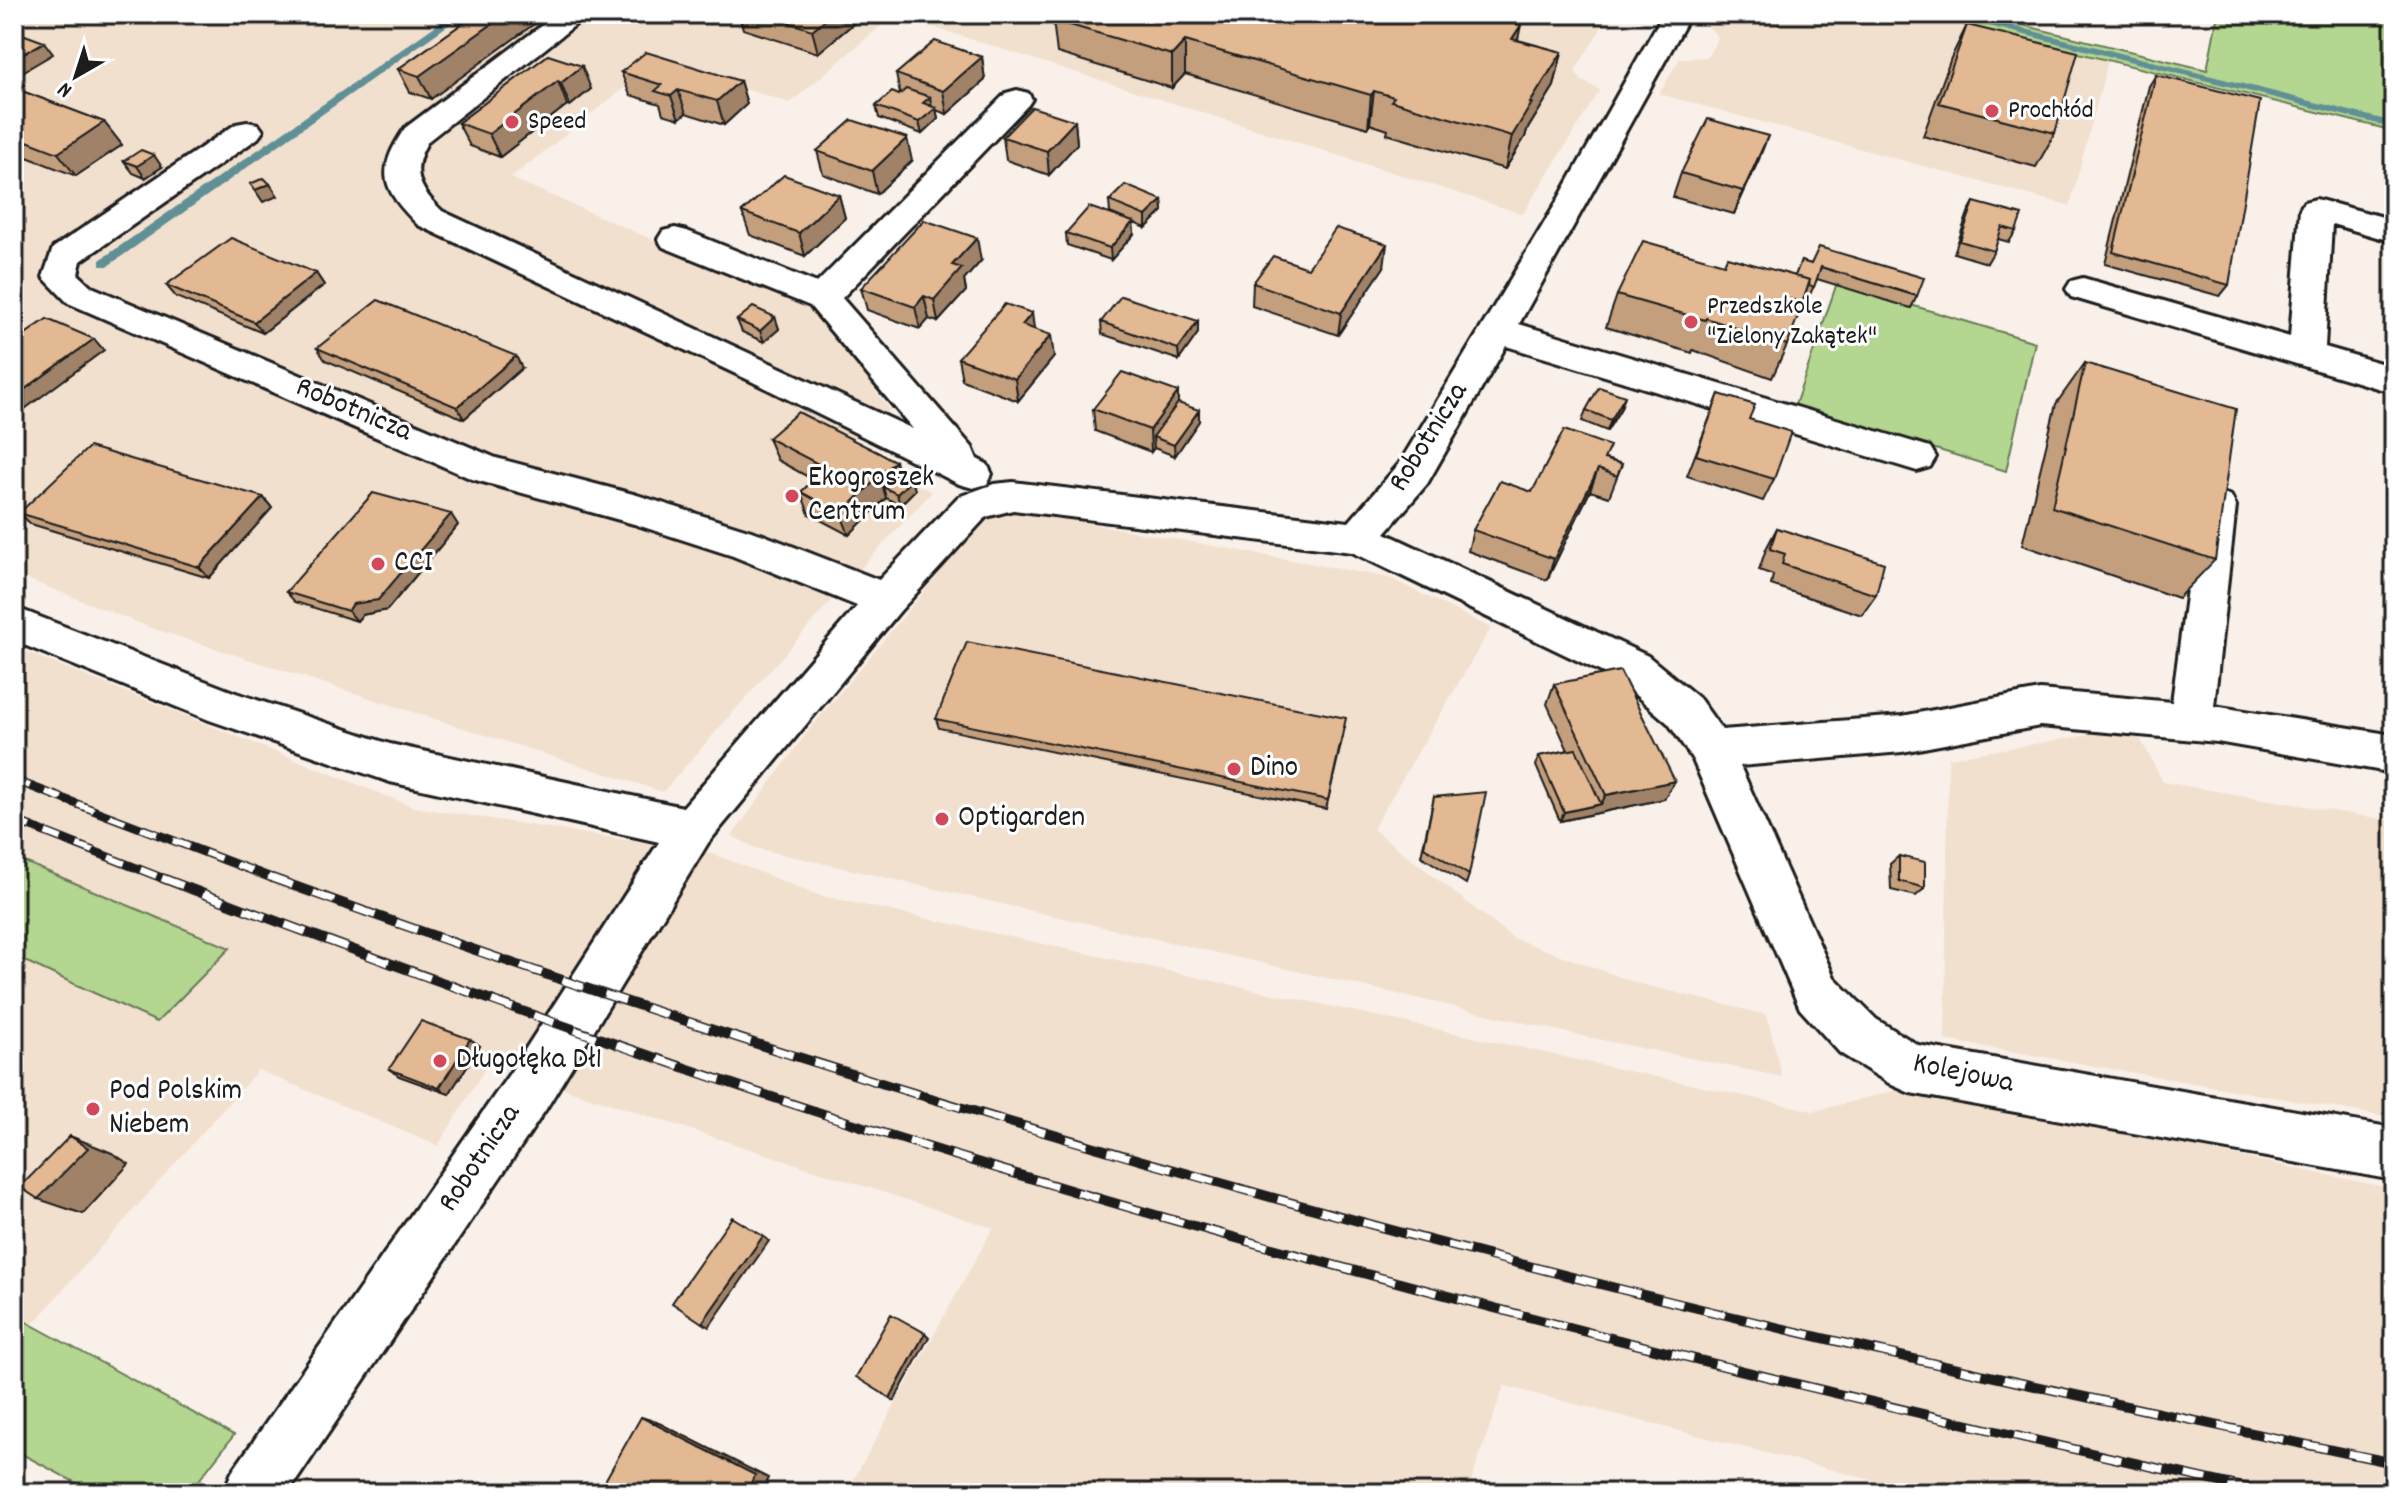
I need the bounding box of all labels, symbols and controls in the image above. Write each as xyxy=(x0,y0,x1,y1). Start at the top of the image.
north arrow xyxy=(36,36,116,116)
text: N xyxy=(52,73,80,104)
place label: Prochłód xyxy=(2008,93,2094,130)
marker: Prochłód xyxy=(1983,102,2001,120)
place label: Speed xyxy=(528,104,587,141)
marker: Speed xyxy=(503,113,521,131)
place label: Przedszkole "Zielony Zakątek" xyxy=(1707,289,1877,356)
marker: Przedszkole "Zielony Zakątek" xyxy=(1682,313,1700,331)
street label: Robotnicza xyxy=(288,367,419,455)
street label: Robotnicza xyxy=(1379,374,1481,501)
place label: Ekogroszek Centrum xyxy=(808,458,934,535)
marker: Ekogroszek Centrum xyxy=(783,487,801,505)
place label: CCI xyxy=(394,543,433,586)
marker: CCI xyxy=(369,555,387,573)
place label: Dino xyxy=(1250,748,1298,791)
marker: Dino xyxy=(1225,760,1243,778)
place label: Optigarden xyxy=(958,798,1085,841)
marker: Optigarden xyxy=(933,810,951,828)
place label: Długołęka Dł1 xyxy=(456,1040,602,1083)
street label: Kolejowa xyxy=(1909,1043,2018,1107)
marker: Długołęka Dł1 xyxy=(431,1052,449,1070)
place label: Pod Polskim Niebem xyxy=(109,1071,242,1148)
street label: Robotnicza xyxy=(429,1096,534,1222)
marker: Pod Polskim Niebem xyxy=(84,1100,102,1118)

